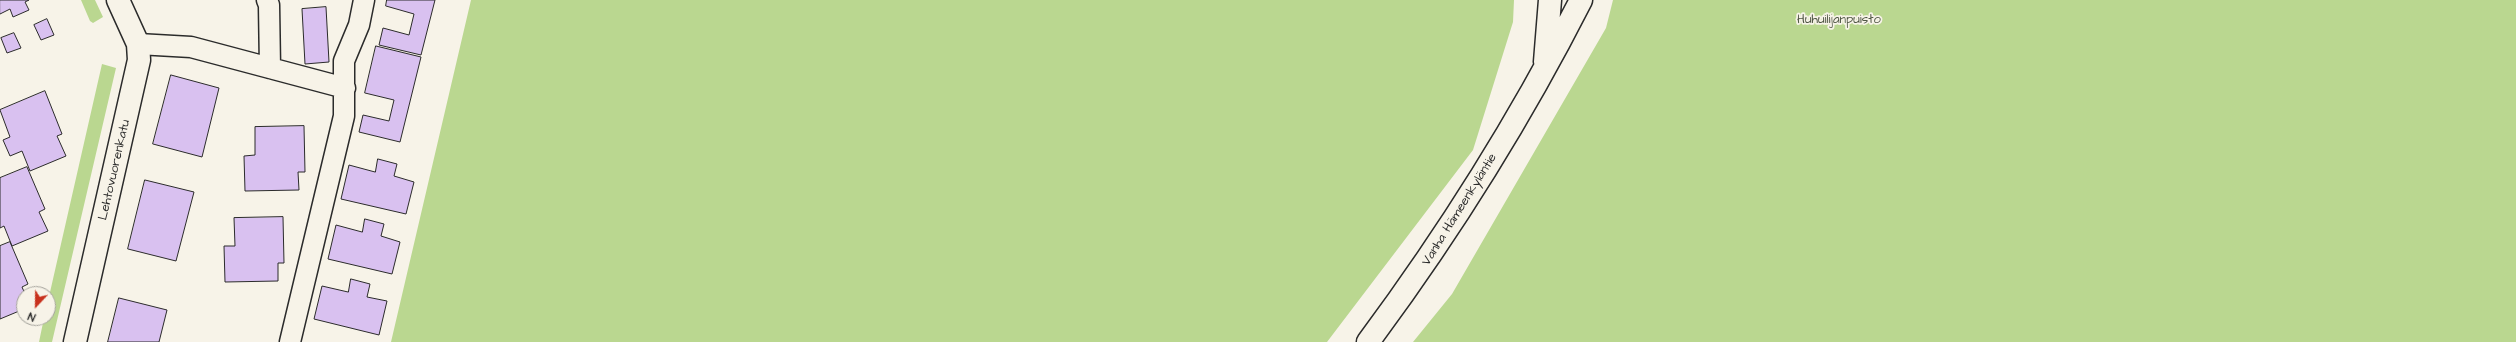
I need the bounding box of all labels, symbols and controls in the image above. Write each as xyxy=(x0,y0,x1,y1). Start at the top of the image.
park label: Huhuilijanpuisto xyxy=(1797,12,1881,28)
street label: Lehtovuorenkatu xyxy=(96,118,134,222)
street label: Vanha Hämeenkyläntie xyxy=(1419,151,1501,269)
north arrow xyxy=(16,286,56,326)
text: N xyxy=(26,308,38,325)

